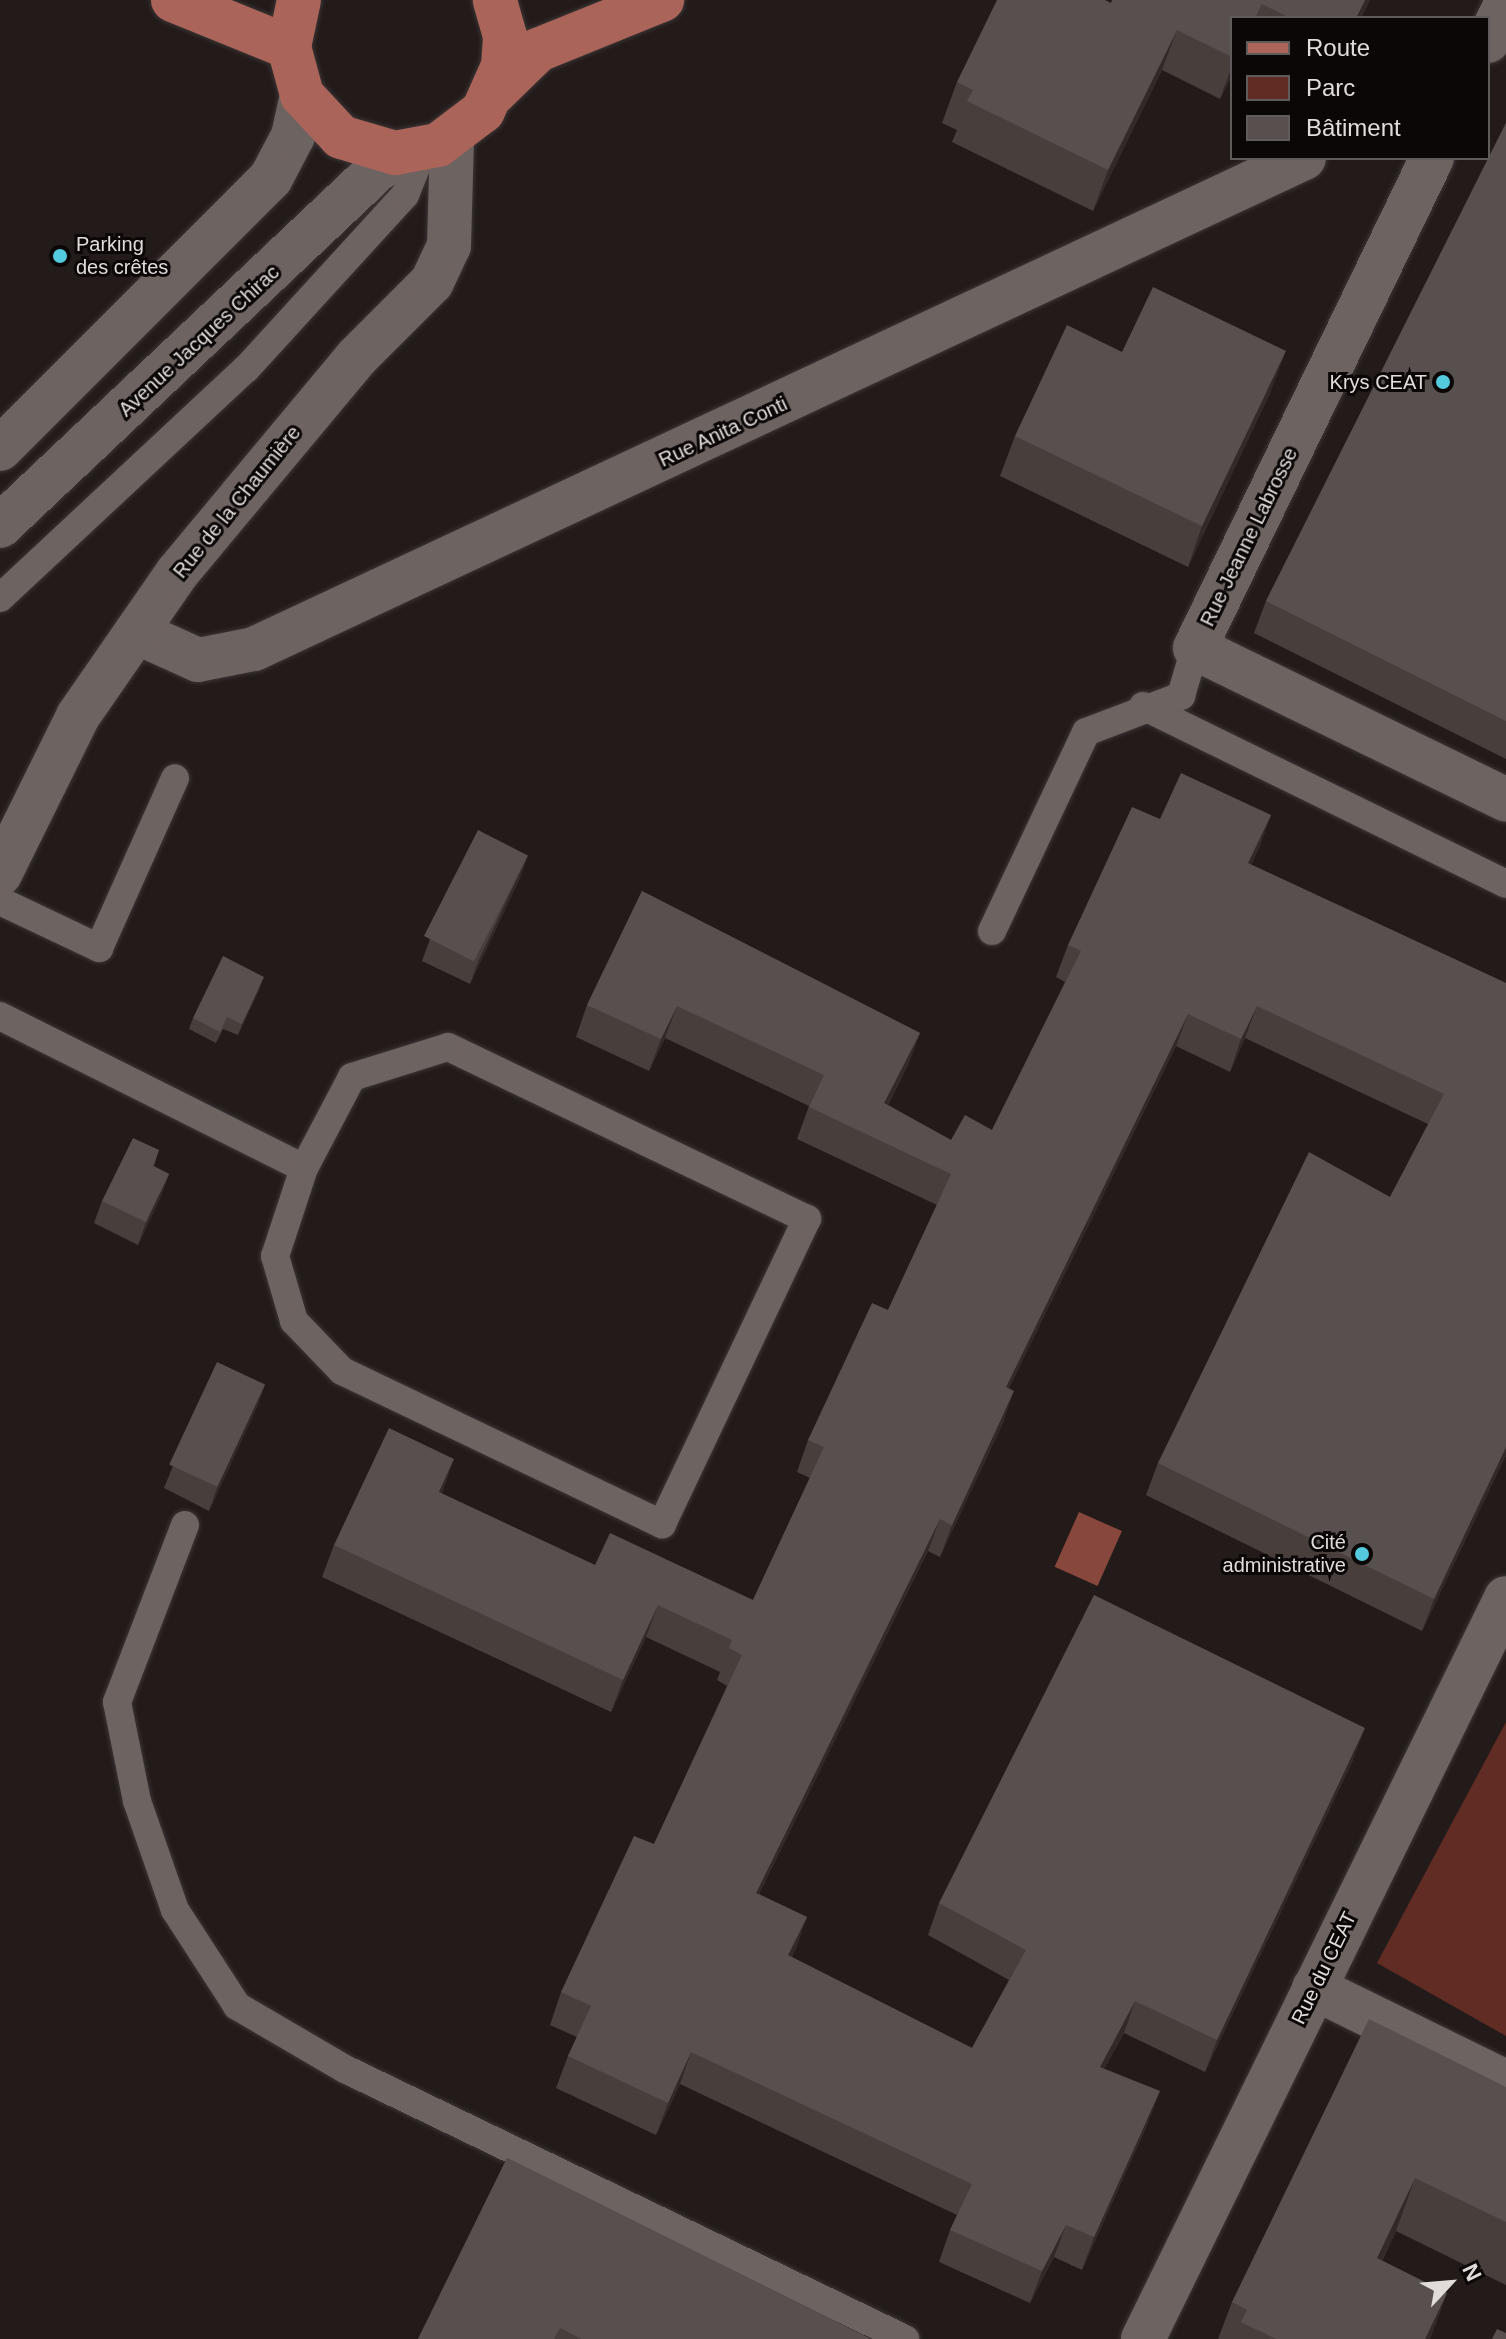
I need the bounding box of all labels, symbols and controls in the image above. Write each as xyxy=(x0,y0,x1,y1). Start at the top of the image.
legend xyxy=(1230,16,1490,160)
text: Route xyxy=(1306,34,1370,61)
text: Parc xyxy=(1306,74,1355,101)
text: Bâtiment xyxy=(1306,114,1401,141)
place label: Parking des crêtes xyxy=(76,232,168,279)
marker: Parking des crêtes xyxy=(51,247,69,265)
street label: Avenue Jacques Chirac xyxy=(114,260,284,422)
place label: Krys CEAT xyxy=(1330,370,1427,394)
marker: Krys CEAT xyxy=(1434,373,1452,391)
street label: Rue Anita Conti xyxy=(654,392,792,472)
street label: Rue de la Chaumière xyxy=(168,421,306,583)
street label: Rue Jeanne Labrosse xyxy=(1195,444,1303,630)
place label: Cité administrative xyxy=(1223,1530,1346,1577)
marker: Cité administrative xyxy=(1353,1545,1371,1563)
street label: Rue du CEAT xyxy=(1286,1908,1362,2028)
north arrow xyxy=(1410,2243,1490,2323)
text: N xyxy=(1457,2260,1487,2285)

